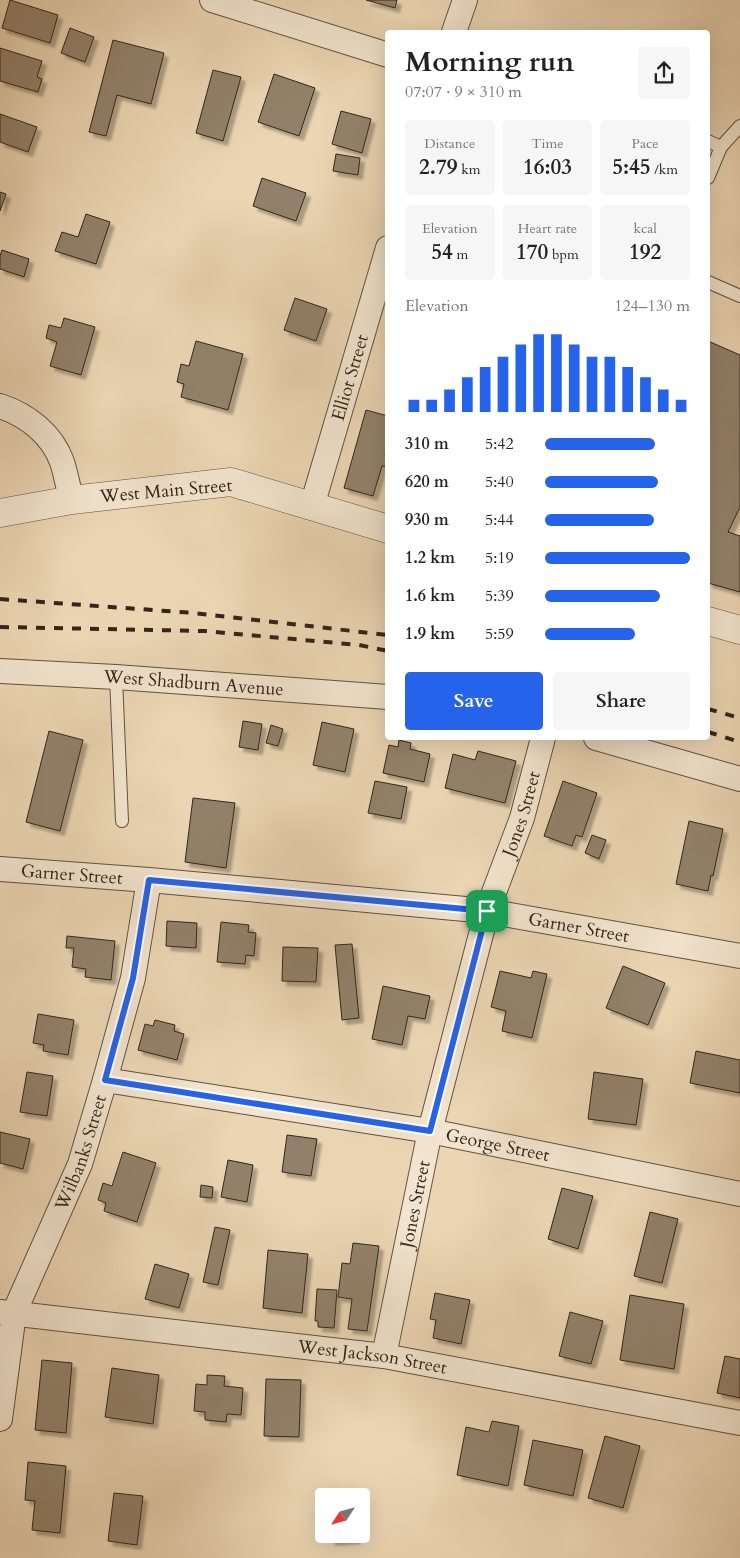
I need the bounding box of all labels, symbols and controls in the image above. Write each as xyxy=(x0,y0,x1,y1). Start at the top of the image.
text: Morning run xyxy=(405,43,574,81)
button: share xyxy=(638,47,690,99)
text: 07:07 · 9 × 310 m xyxy=(405,81,522,103)
text: Distance xyxy=(424,134,475,153)
text: Time xyxy=(531,134,564,153)
text: Pace xyxy=(632,134,659,153)
text: 2.79 xyxy=(419,153,457,182)
text: 16:03 xyxy=(523,153,572,182)
text: 5:45 xyxy=(612,153,651,182)
text: km xyxy=(457,160,481,179)
text: /km xyxy=(651,160,678,179)
text: Elevation xyxy=(422,219,478,238)
text: Heart rate xyxy=(518,219,577,238)
text: kcal xyxy=(633,219,657,238)
text: 54 xyxy=(431,238,453,267)
text: 170 xyxy=(516,238,548,267)
text: 192 xyxy=(629,238,661,267)
text: m xyxy=(453,245,468,264)
text: bpm xyxy=(548,245,579,264)
text: Elevation xyxy=(405,295,469,317)
text: 124–130 m xyxy=(614,295,690,317)
street label: Elliot Street xyxy=(325,331,375,424)
text: 310 m xyxy=(405,433,449,455)
text: 5:42 xyxy=(485,433,514,455)
text: 620 m xyxy=(405,471,449,493)
text: 5:40 xyxy=(485,471,514,493)
street label: West Main Street xyxy=(98,473,234,509)
text: 930 m xyxy=(405,509,449,531)
text: 5:44 xyxy=(485,509,514,531)
text: 1.2 km xyxy=(405,547,455,569)
text: 5:19 xyxy=(485,547,514,569)
text: 1.6 km xyxy=(405,585,455,607)
text: 5:39 xyxy=(485,585,514,607)
text: 1.9 km xyxy=(405,623,455,645)
text: 5:59 xyxy=(485,623,514,645)
street label: West Shadburn Avenue xyxy=(102,664,285,702)
button: Save xyxy=(405,672,543,730)
button: Share xyxy=(553,672,690,730)
street label: Jones Street xyxy=(495,768,546,863)
street label: Garner Street xyxy=(20,858,124,891)
pin xyxy=(466,890,508,932)
icon: arrive xyxy=(473,897,501,925)
street label: Garner Street xyxy=(526,906,631,949)
street label: Wilbanks Street xyxy=(48,1091,113,1215)
street label: George Street xyxy=(444,1122,552,1168)
street label: Jones Street xyxy=(393,1158,436,1253)
street label: West Jackson Street xyxy=(295,1334,449,1380)
north arrow xyxy=(315,1488,370,1542)
map controls xyxy=(315,1488,370,1543)

